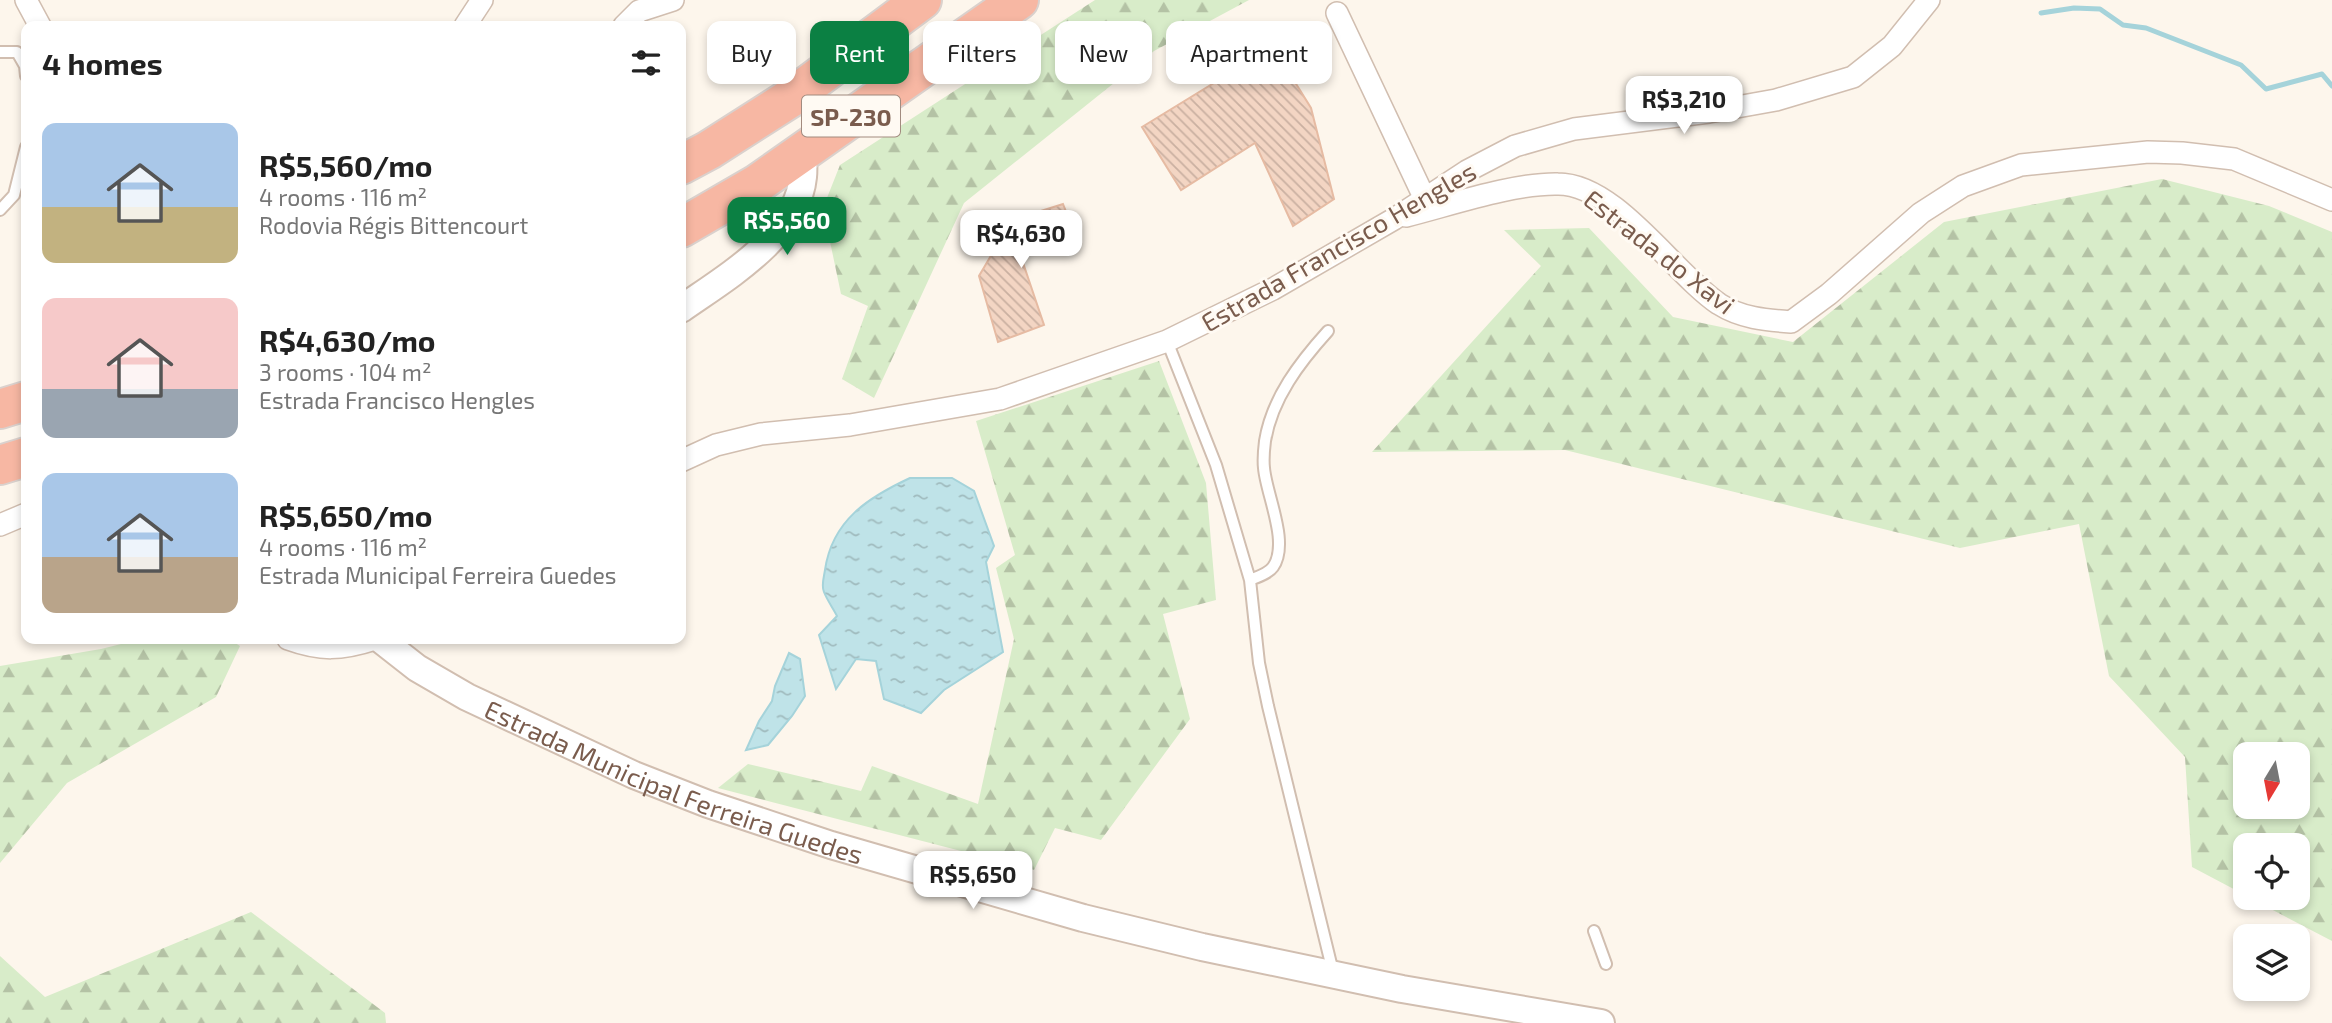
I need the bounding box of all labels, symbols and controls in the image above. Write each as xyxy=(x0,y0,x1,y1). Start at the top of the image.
chip: Buy xyxy=(707,21,796,84)
chip: Rent xyxy=(810,21,909,84)
chip: Filters xyxy=(923,21,1041,84)
chip: New xyxy=(1055,21,1152,84)
chip: Apartment xyxy=(1166,21,1332,84)
icon: filters xyxy=(627,44,665,82)
text: 4 homes xyxy=(42,45,163,81)
pin: R$3,210 xyxy=(1619,76,1749,136)
text: R$3,210 xyxy=(1642,85,1726,113)
road number: SP-230 xyxy=(802,96,900,136)
text: R$5,560/mo xyxy=(259,147,433,183)
icon: home xyxy=(98,151,182,235)
street label: Estrada Francisco Hengles xyxy=(1195,155,1481,337)
street label: Estrada do Xavi xyxy=(1578,182,1742,320)
text: 4 rooms · 116 m² xyxy=(259,183,427,211)
pin: R$5,560 xyxy=(722,198,852,257)
text: R$5,560 xyxy=(743,206,831,234)
pin: R$4,630 xyxy=(956,210,1086,270)
text: Rodovia Régis Bittencourt xyxy=(259,211,528,239)
text: R$4,630 xyxy=(976,219,1066,247)
text: R$4,630/mo xyxy=(259,322,436,358)
icon: home xyxy=(98,326,182,410)
text: 3 rooms · 104 m² xyxy=(259,358,431,386)
text: Estrada Francisco Hengles xyxy=(259,386,535,414)
text: R$5,650/mo xyxy=(259,497,433,533)
icon: home xyxy=(98,501,182,585)
text: 4 rooms · 116 m² xyxy=(259,533,427,561)
text: Estrada Municipal Ferreira Guedes xyxy=(259,561,616,589)
street label: Estrada Municipal Ferreira Guedes xyxy=(480,692,867,869)
north arrow xyxy=(2233,742,2310,819)
map controls xyxy=(2233,742,2310,1001)
button: locate xyxy=(2233,833,2310,910)
pin: R$5,650 xyxy=(908,852,1038,911)
text: R$5,650 xyxy=(929,860,1017,888)
button: layers xyxy=(2233,924,2310,1001)

